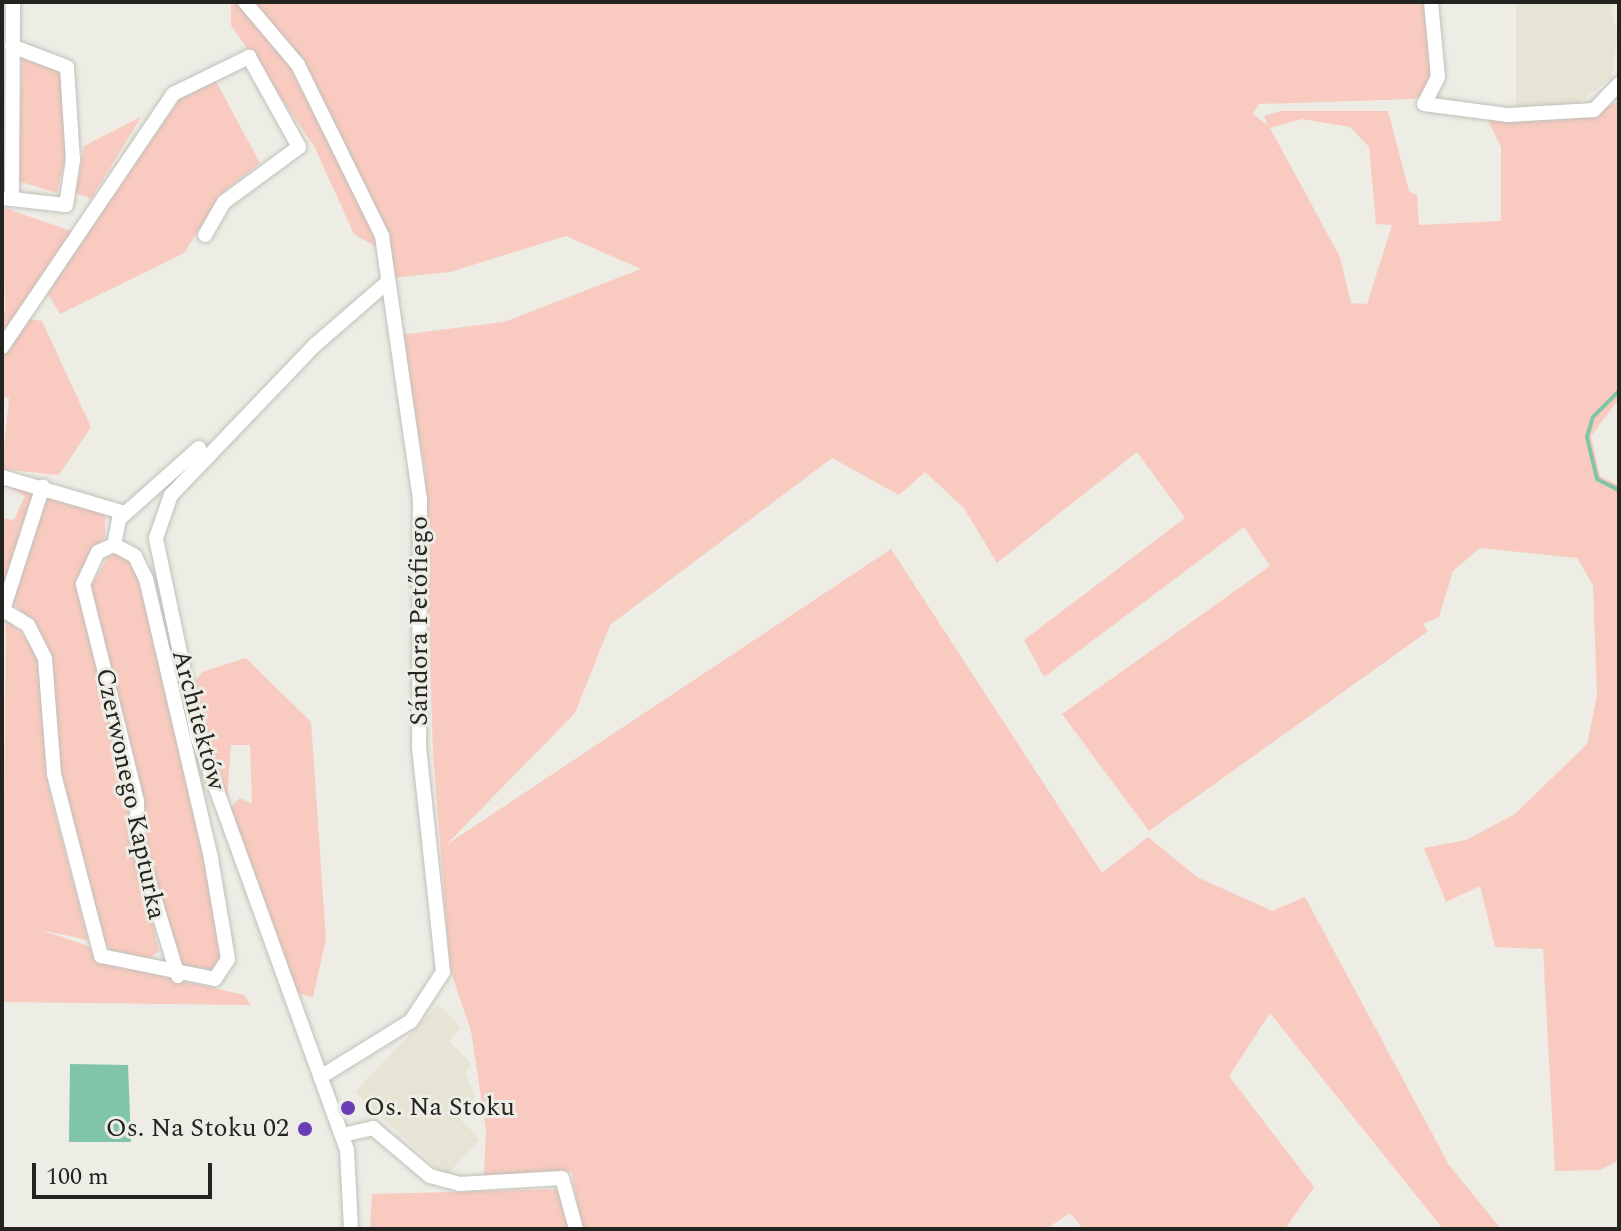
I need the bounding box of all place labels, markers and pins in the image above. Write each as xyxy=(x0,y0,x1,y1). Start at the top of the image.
place label: Os. Na Stoku xyxy=(364,1092,515,1124)
marker: Os. Na Stoku xyxy=(339,1099,357,1117)
place label: Os. Na Stoku 02 xyxy=(106,1113,289,1145)
marker: Os. Na Stoku 02 xyxy=(296,1120,314,1138)

